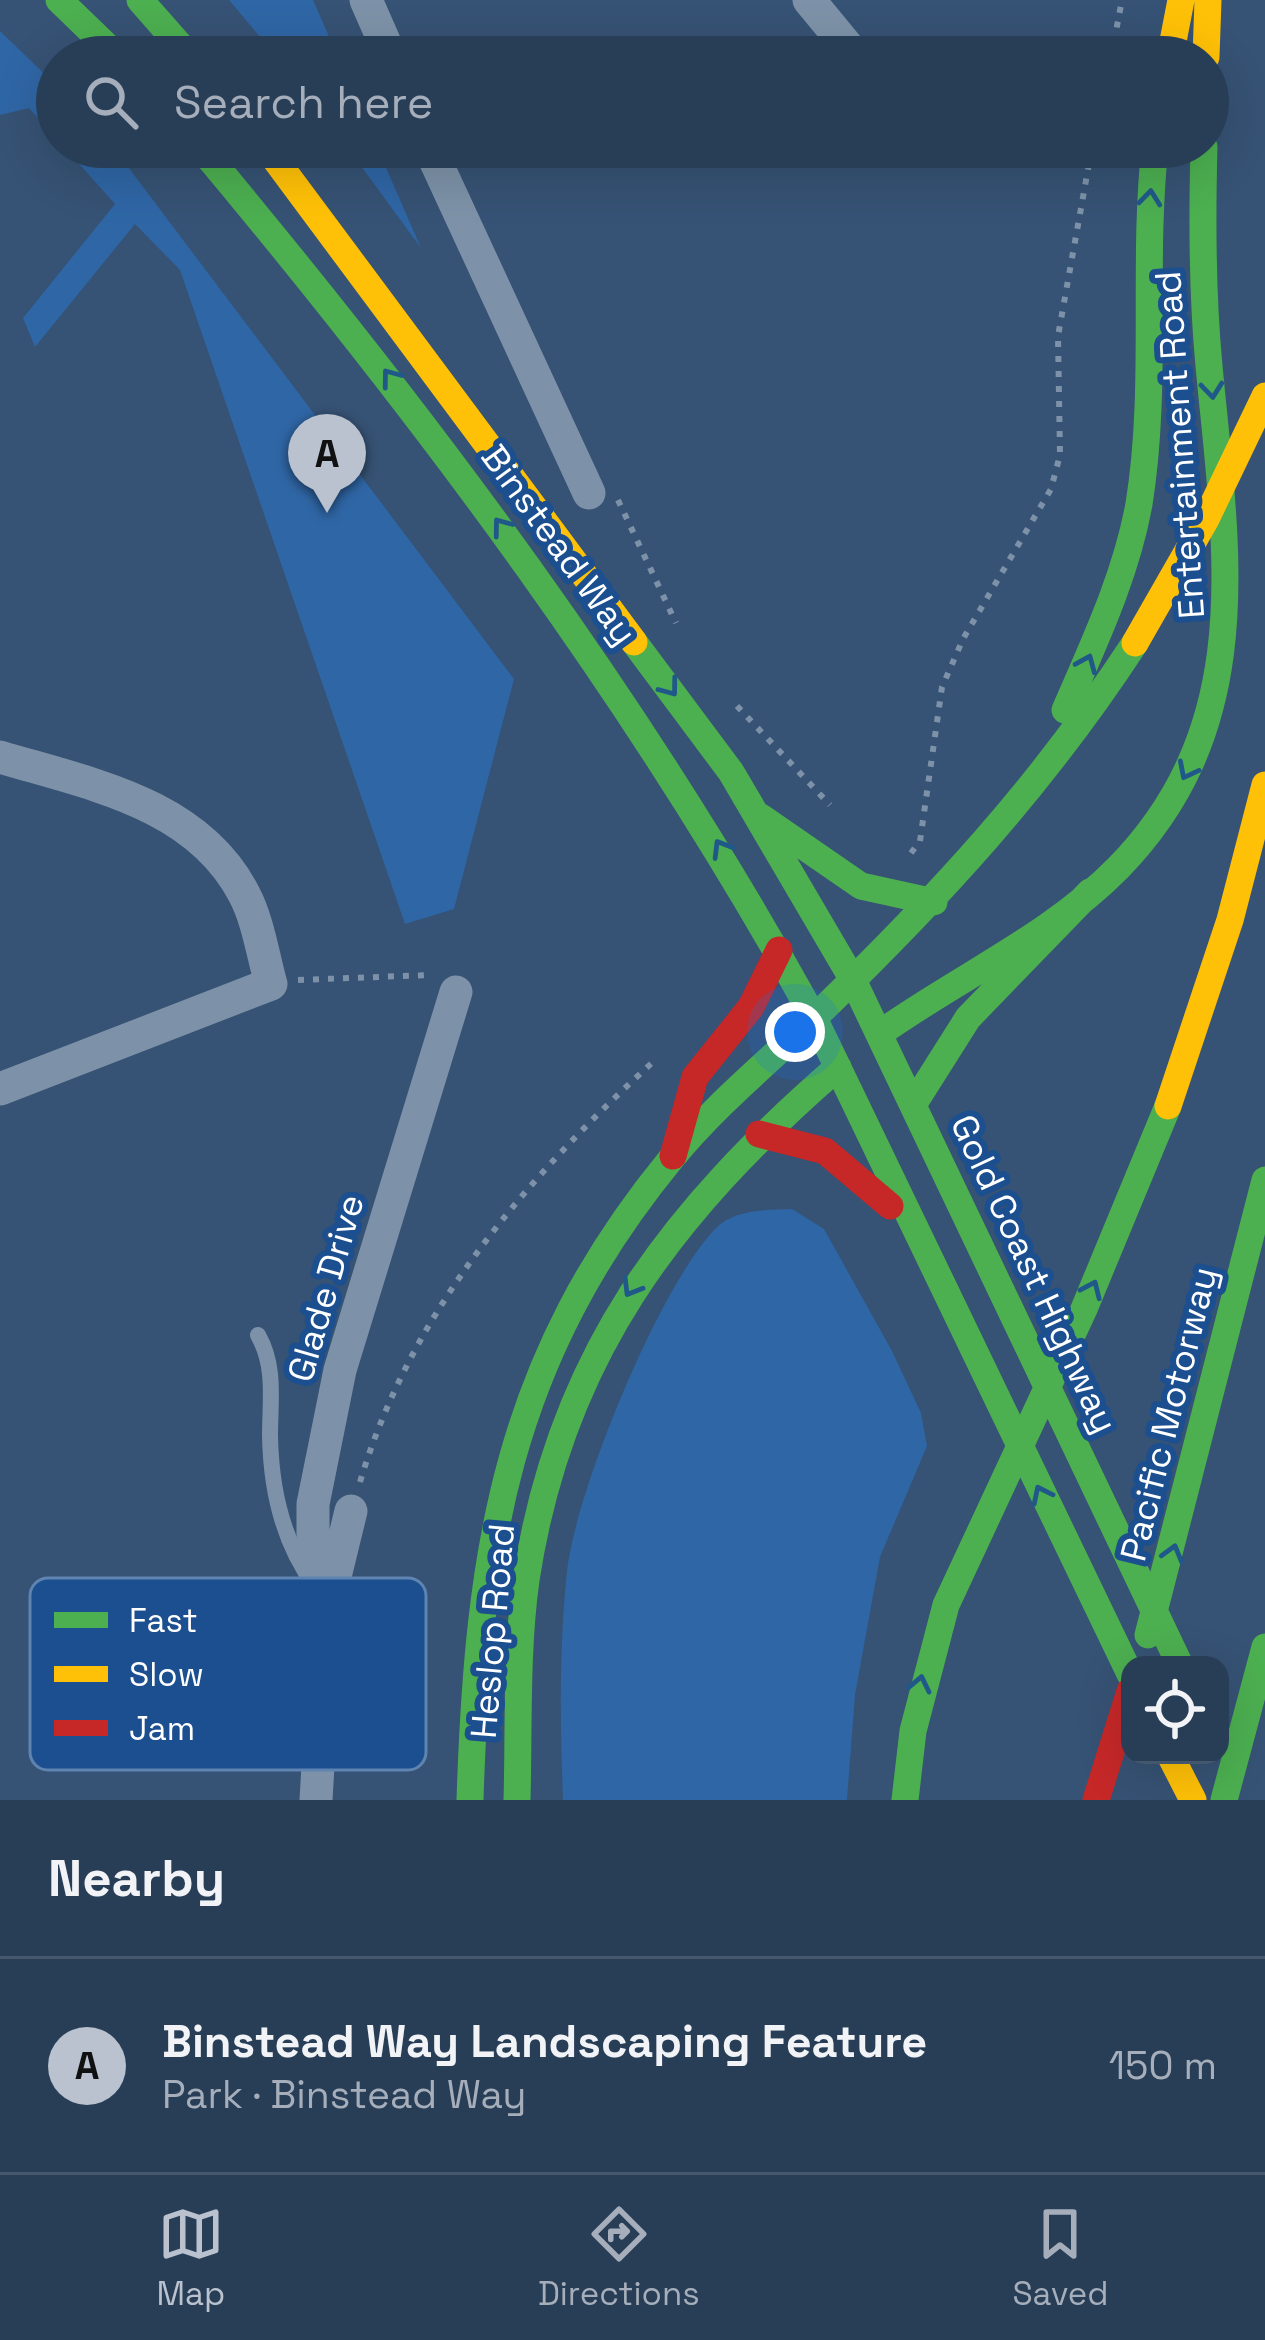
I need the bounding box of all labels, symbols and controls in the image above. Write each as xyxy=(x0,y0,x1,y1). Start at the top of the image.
search box xyxy=(36,36,1229,168)
icon: search xyxy=(78,69,144,135)
text: Search here xyxy=(174,74,433,131)
one-way arrow xyxy=(1136,189,1162,208)
street label: Entertainment Road xyxy=(1145,269,1215,621)
one-way arrow xyxy=(382,368,404,390)
one-way arrow xyxy=(1199,381,1224,400)
pin: A xyxy=(288,414,366,513)
street label: Binstead Way xyxy=(471,436,647,654)
one-way arrow xyxy=(494,518,516,540)
one-way arrow xyxy=(1073,654,1097,675)
one-way arrow xyxy=(656,675,678,697)
one-way arrow xyxy=(1178,759,1201,781)
one-way arrow xyxy=(713,839,735,861)
your location xyxy=(765,1002,825,1062)
street label: Gold Coast Highway xyxy=(940,1108,1128,1440)
street label: Glade Drive xyxy=(277,1189,375,1387)
street label: Pacific Motorway xyxy=(1110,1262,1228,1566)
one-way arrow xyxy=(623,1275,645,1297)
one-way arrow xyxy=(1078,1280,1102,1301)
one-way arrow xyxy=(1032,1484,1055,1506)
street label: Heslop Road xyxy=(461,1522,525,1740)
one-way arrow xyxy=(1159,1543,1184,1564)
legend xyxy=(30,1578,426,1770)
text: Fast xyxy=(129,1600,198,1642)
text: Slow xyxy=(129,1654,204,1696)
map controls xyxy=(1121,1656,1229,1764)
button: locate xyxy=(1121,1656,1229,1764)
one-way arrow xyxy=(906,1675,931,1695)
text: Jam xyxy=(129,1708,195,1750)
text: Nearby xyxy=(48,1846,225,1911)
text: Binstead Way Landscaping Feature xyxy=(162,2013,927,2070)
text: A xyxy=(75,2041,99,2090)
text: 150 m xyxy=(1109,2041,1217,2090)
text: Park · Binstead Way xyxy=(162,2070,526,2119)
tab: Map xyxy=(156,2201,225,2315)
tab: Directions xyxy=(538,2201,700,2315)
tab: Saved xyxy=(1012,2201,1109,2315)

